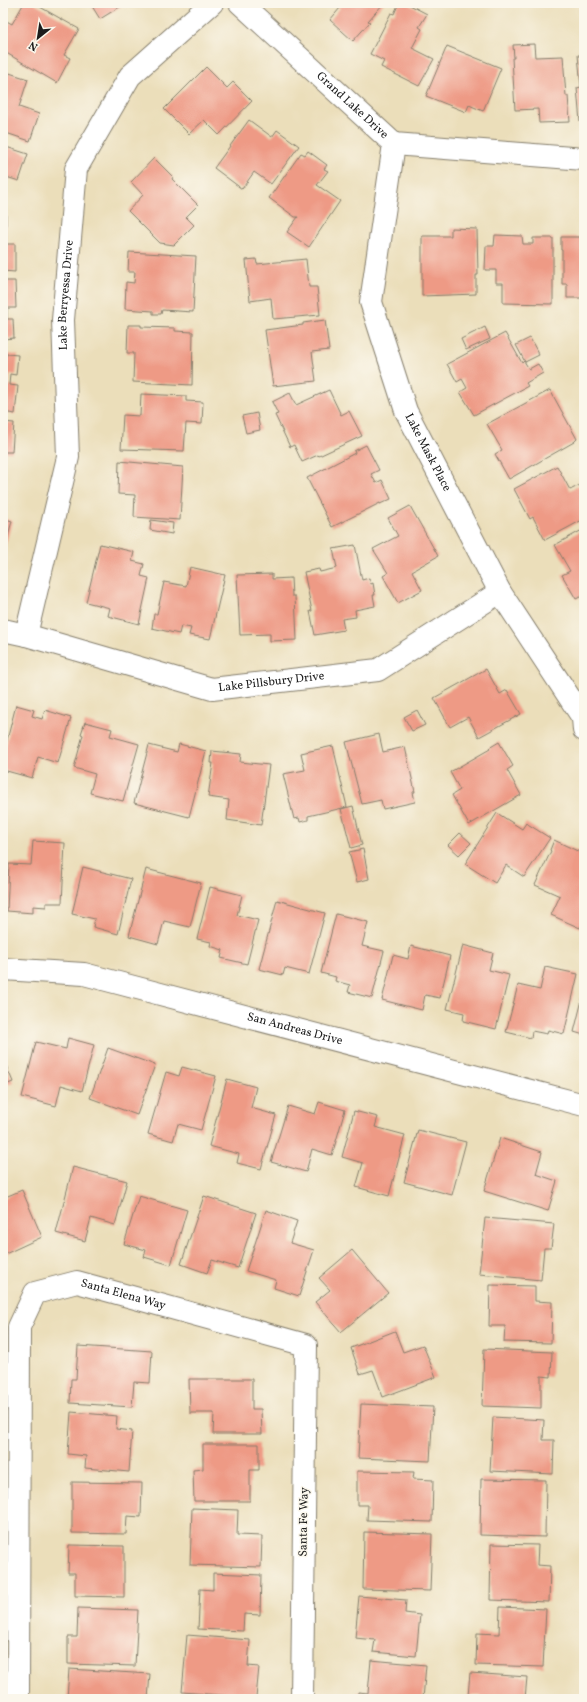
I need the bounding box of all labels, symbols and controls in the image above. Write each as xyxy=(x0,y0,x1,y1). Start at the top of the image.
north arrow xyxy=(18,18,58,58)
text: N xyxy=(27,37,41,54)
street label: Grand Lake Drive xyxy=(313,68,392,143)
street label: Lake Berryessa Drive xyxy=(55,239,78,351)
street label: Lake Mask Place xyxy=(401,411,455,495)
street label: Lake Pillsbury Drive xyxy=(218,668,325,696)
street label: San Andreas Drive xyxy=(245,1009,345,1049)
street label: Santa Elena Way xyxy=(79,1275,168,1314)
street label: Santa Fe Way xyxy=(295,1487,313,1557)

